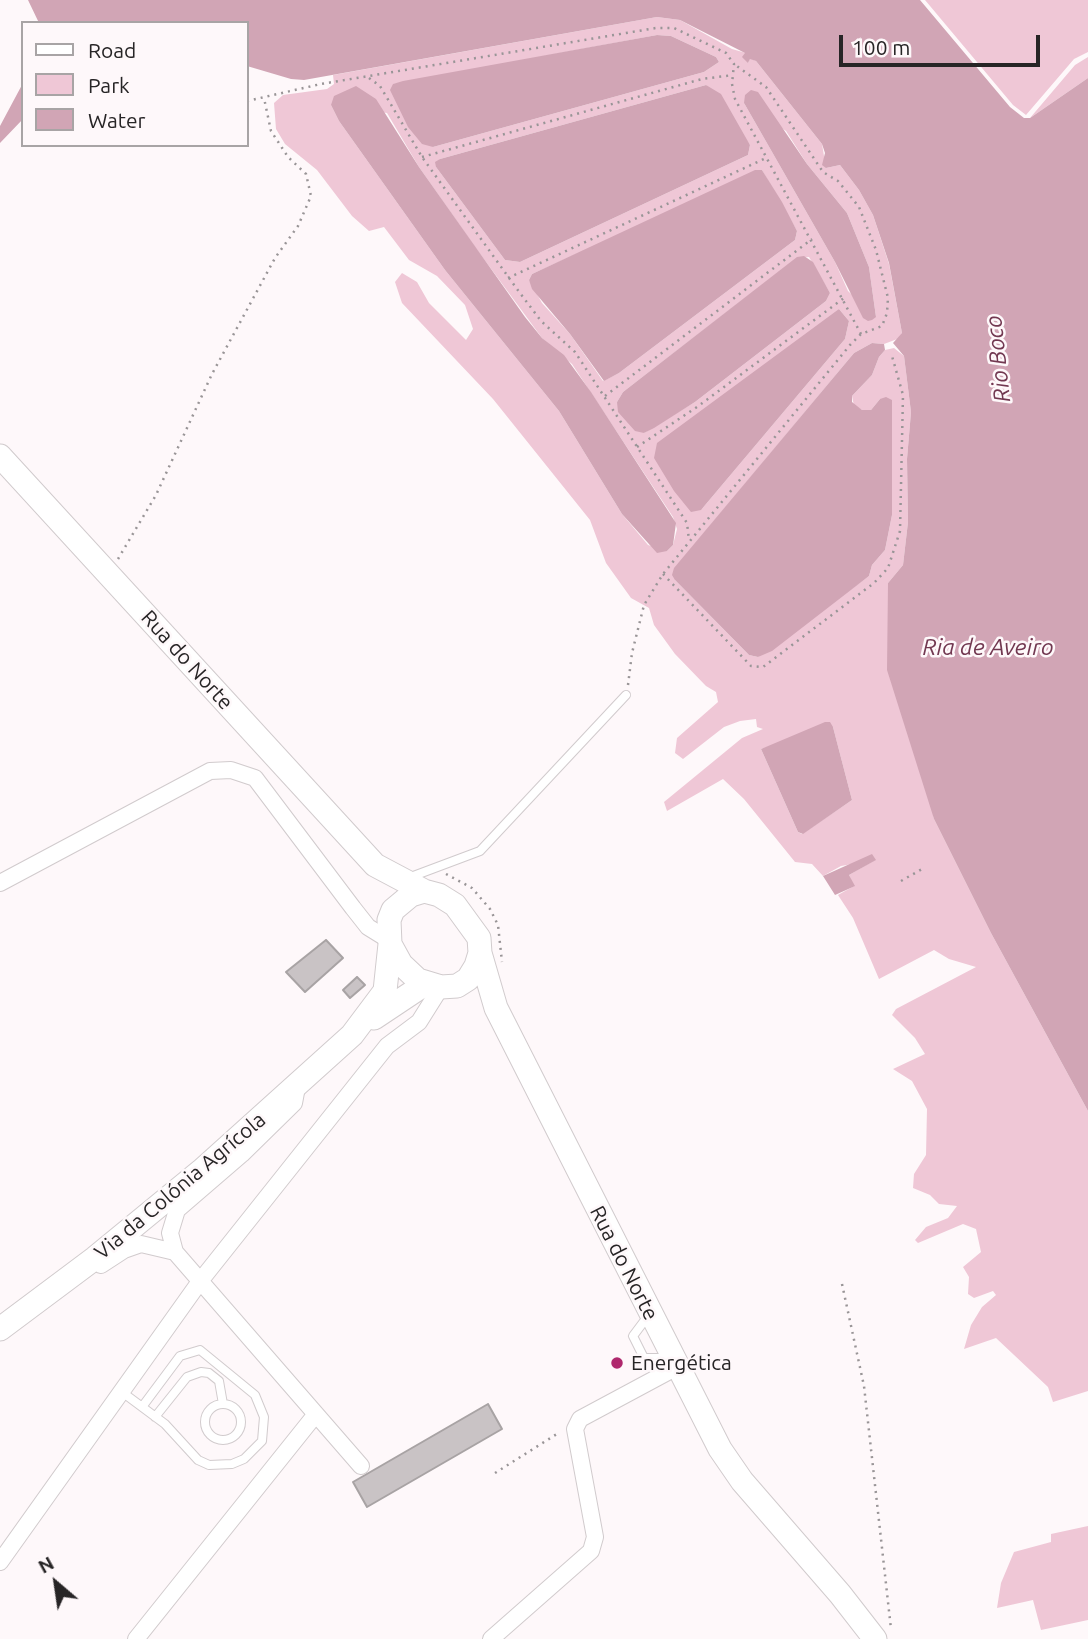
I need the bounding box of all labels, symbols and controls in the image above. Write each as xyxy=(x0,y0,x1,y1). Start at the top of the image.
legend xyxy=(21,21,248,147)
scale bar xyxy=(843,21,1044,65)
text: 100 m xyxy=(852,35,910,59)
text: Road xyxy=(88,38,136,62)
text: Park xyxy=(88,73,130,97)
text: Water xyxy=(88,108,146,132)
water label: Rio Boco xyxy=(980,314,1016,404)
street label: Rua do Norte xyxy=(136,605,238,715)
water label: Ria de Aveiro xyxy=(923,633,1053,661)
street label: Via da Colónia Agrícola xyxy=(89,1107,271,1265)
street label: Rua do Norte xyxy=(584,1202,664,1324)
place label: Energética xyxy=(631,1350,732,1376)
marker: Energética xyxy=(609,1355,625,1371)
north arrow xyxy=(21,1548,91,1618)
text: N xyxy=(34,1552,57,1578)

